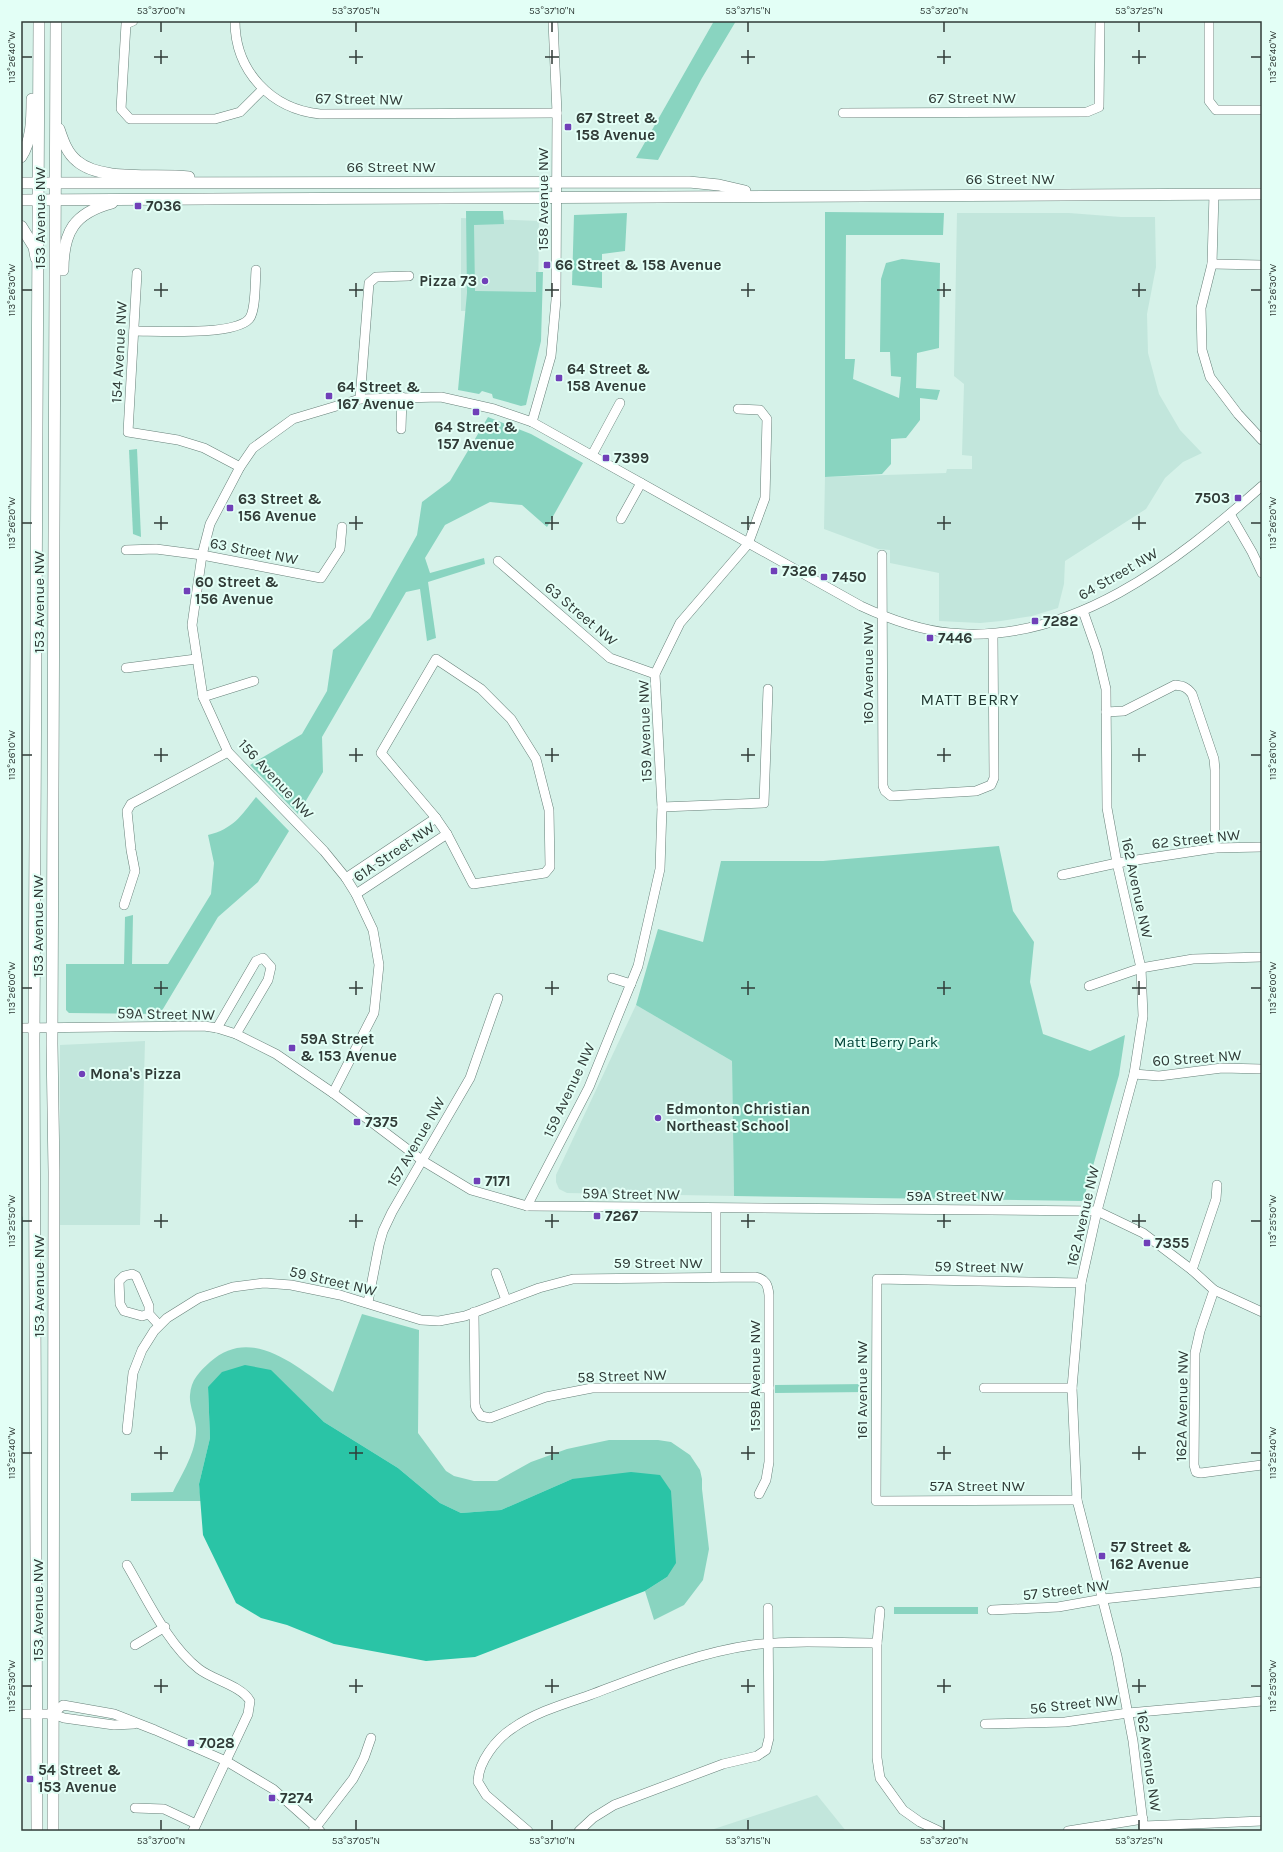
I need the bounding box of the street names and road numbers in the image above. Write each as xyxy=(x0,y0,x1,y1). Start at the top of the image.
street label: 67 Street NW xyxy=(315,89,404,109)
street label: 67 Street NW xyxy=(928,89,1016,107)
street label: 158 Avenue NW xyxy=(534,147,552,250)
street label: 66 Street NW xyxy=(346,158,436,176)
street label: 153 Avenue NW xyxy=(31,166,49,269)
street label: 66 Street NW xyxy=(965,170,1055,188)
street label: 154 Avenue NW xyxy=(107,300,131,403)
street label: 63 Street NW xyxy=(208,534,300,568)
street label: 64 Street NW xyxy=(1075,544,1162,604)
street label: 153 Avenue NW xyxy=(30,550,48,653)
street label: 63 Street NW xyxy=(541,578,621,650)
street label: 160 Avenue NW xyxy=(859,621,877,724)
street label: 159 Avenue NW xyxy=(634,679,656,782)
street label: 156 Avenue NW xyxy=(235,736,318,823)
street label: 61A Street NW xyxy=(350,818,439,886)
street label: 62 Street NW xyxy=(1151,825,1242,853)
street label: 162 Avenue NW xyxy=(1118,836,1157,941)
street label: 153 Avenue NW xyxy=(29,874,47,977)
street label: 59A Street NW xyxy=(117,1004,216,1024)
street label: 159 Avenue NW xyxy=(539,1039,599,1140)
street label: 60 Street NW xyxy=(1152,1046,1243,1070)
street label: 157 Avenue NW xyxy=(383,1093,449,1190)
street label: 162 Avenue NW xyxy=(1063,1164,1103,1268)
street label: 59A Street NW xyxy=(582,1184,681,1204)
street label: 59A Street NW xyxy=(906,1187,1004,1205)
street label: 153 Avenue NW xyxy=(30,1234,48,1337)
street label: 59 Street NW xyxy=(613,1254,703,1272)
street label: 59 Street NW xyxy=(934,1257,1024,1277)
street label: 59 Street NW xyxy=(288,1262,379,1300)
street label: 159B Avenue NW xyxy=(746,1320,764,1432)
street label: 161 Avenue NW xyxy=(853,1340,871,1439)
street label: 162A Avenue NW xyxy=(1172,1350,1192,1462)
street label: 58 Street NW xyxy=(577,1365,668,1387)
street label: 57A Street NW xyxy=(929,1477,1026,1495)
street label: 153 Avenue NW xyxy=(29,1558,47,1661)
street label: 57 Street NW xyxy=(1021,1576,1111,1604)
street label: 56 Street NW xyxy=(1029,1690,1120,1718)
street label: 162 Avenue NW xyxy=(1133,1709,1165,1814)

